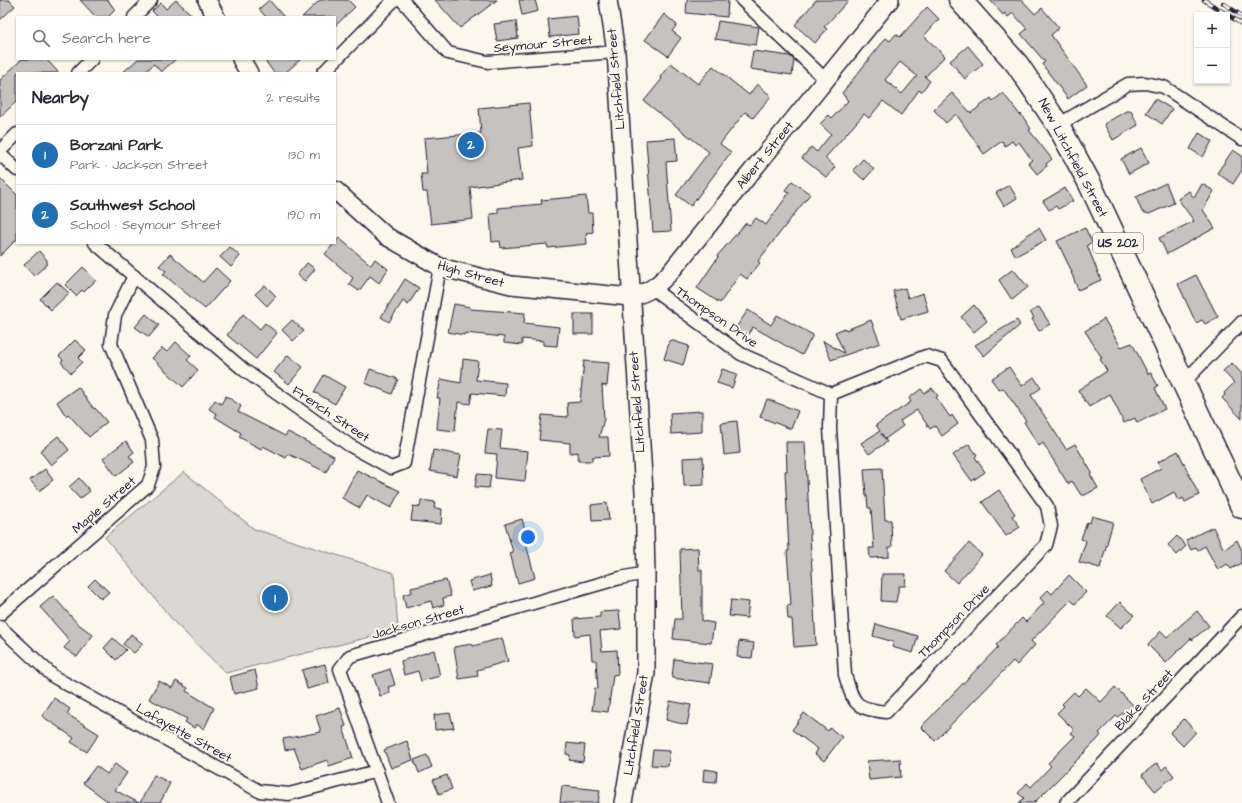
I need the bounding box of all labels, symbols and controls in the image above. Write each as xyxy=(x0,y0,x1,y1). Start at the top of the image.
map controls xyxy=(1194,12,1230,84)
button: + xyxy=(1194,12,1230,48)
search box xyxy=(16,16,336,60)
icon: search xyxy=(30,27,52,49)
street label: Litchfield Street xyxy=(603,27,629,130)
text: Search here xyxy=(62,28,151,49)
street label: Seymour Street xyxy=(493,31,594,58)
button: − xyxy=(1194,48,1230,84)
text: Nearby xyxy=(32,86,89,110)
text: 2 results xyxy=(266,89,320,107)
street label: New Litchfield Street xyxy=(1034,95,1112,221)
street label: Albert Street xyxy=(732,117,798,193)
pin: 2 xyxy=(458,130,484,160)
text: Borzani Park xyxy=(70,135,163,156)
text: 1 xyxy=(44,146,46,164)
text: 130 m xyxy=(288,146,320,164)
text: Park · Jackson Street xyxy=(70,156,208,174)
text: Southwest School xyxy=(70,195,195,216)
text: 2 xyxy=(41,206,49,224)
text: 190 m xyxy=(287,206,320,224)
text: School · Seymour Street xyxy=(70,216,221,234)
road number: US 202 xyxy=(1093,233,1143,253)
street label: High Street xyxy=(435,256,507,293)
street label: Thompson Drive xyxy=(672,282,762,352)
street label: Litchfield Street xyxy=(624,350,650,453)
street label: French Street xyxy=(289,381,374,447)
street label: Maple Street xyxy=(68,472,140,538)
your location xyxy=(518,527,538,547)
street label: Thompson Drive xyxy=(914,580,994,662)
pin: 1 xyxy=(262,583,288,613)
street label: Jackson Street xyxy=(370,600,467,644)
street label: Blake Street xyxy=(1111,665,1178,735)
street label: Litchfield Street xyxy=(619,673,653,777)
street label: Lafayette Street xyxy=(132,699,236,768)

